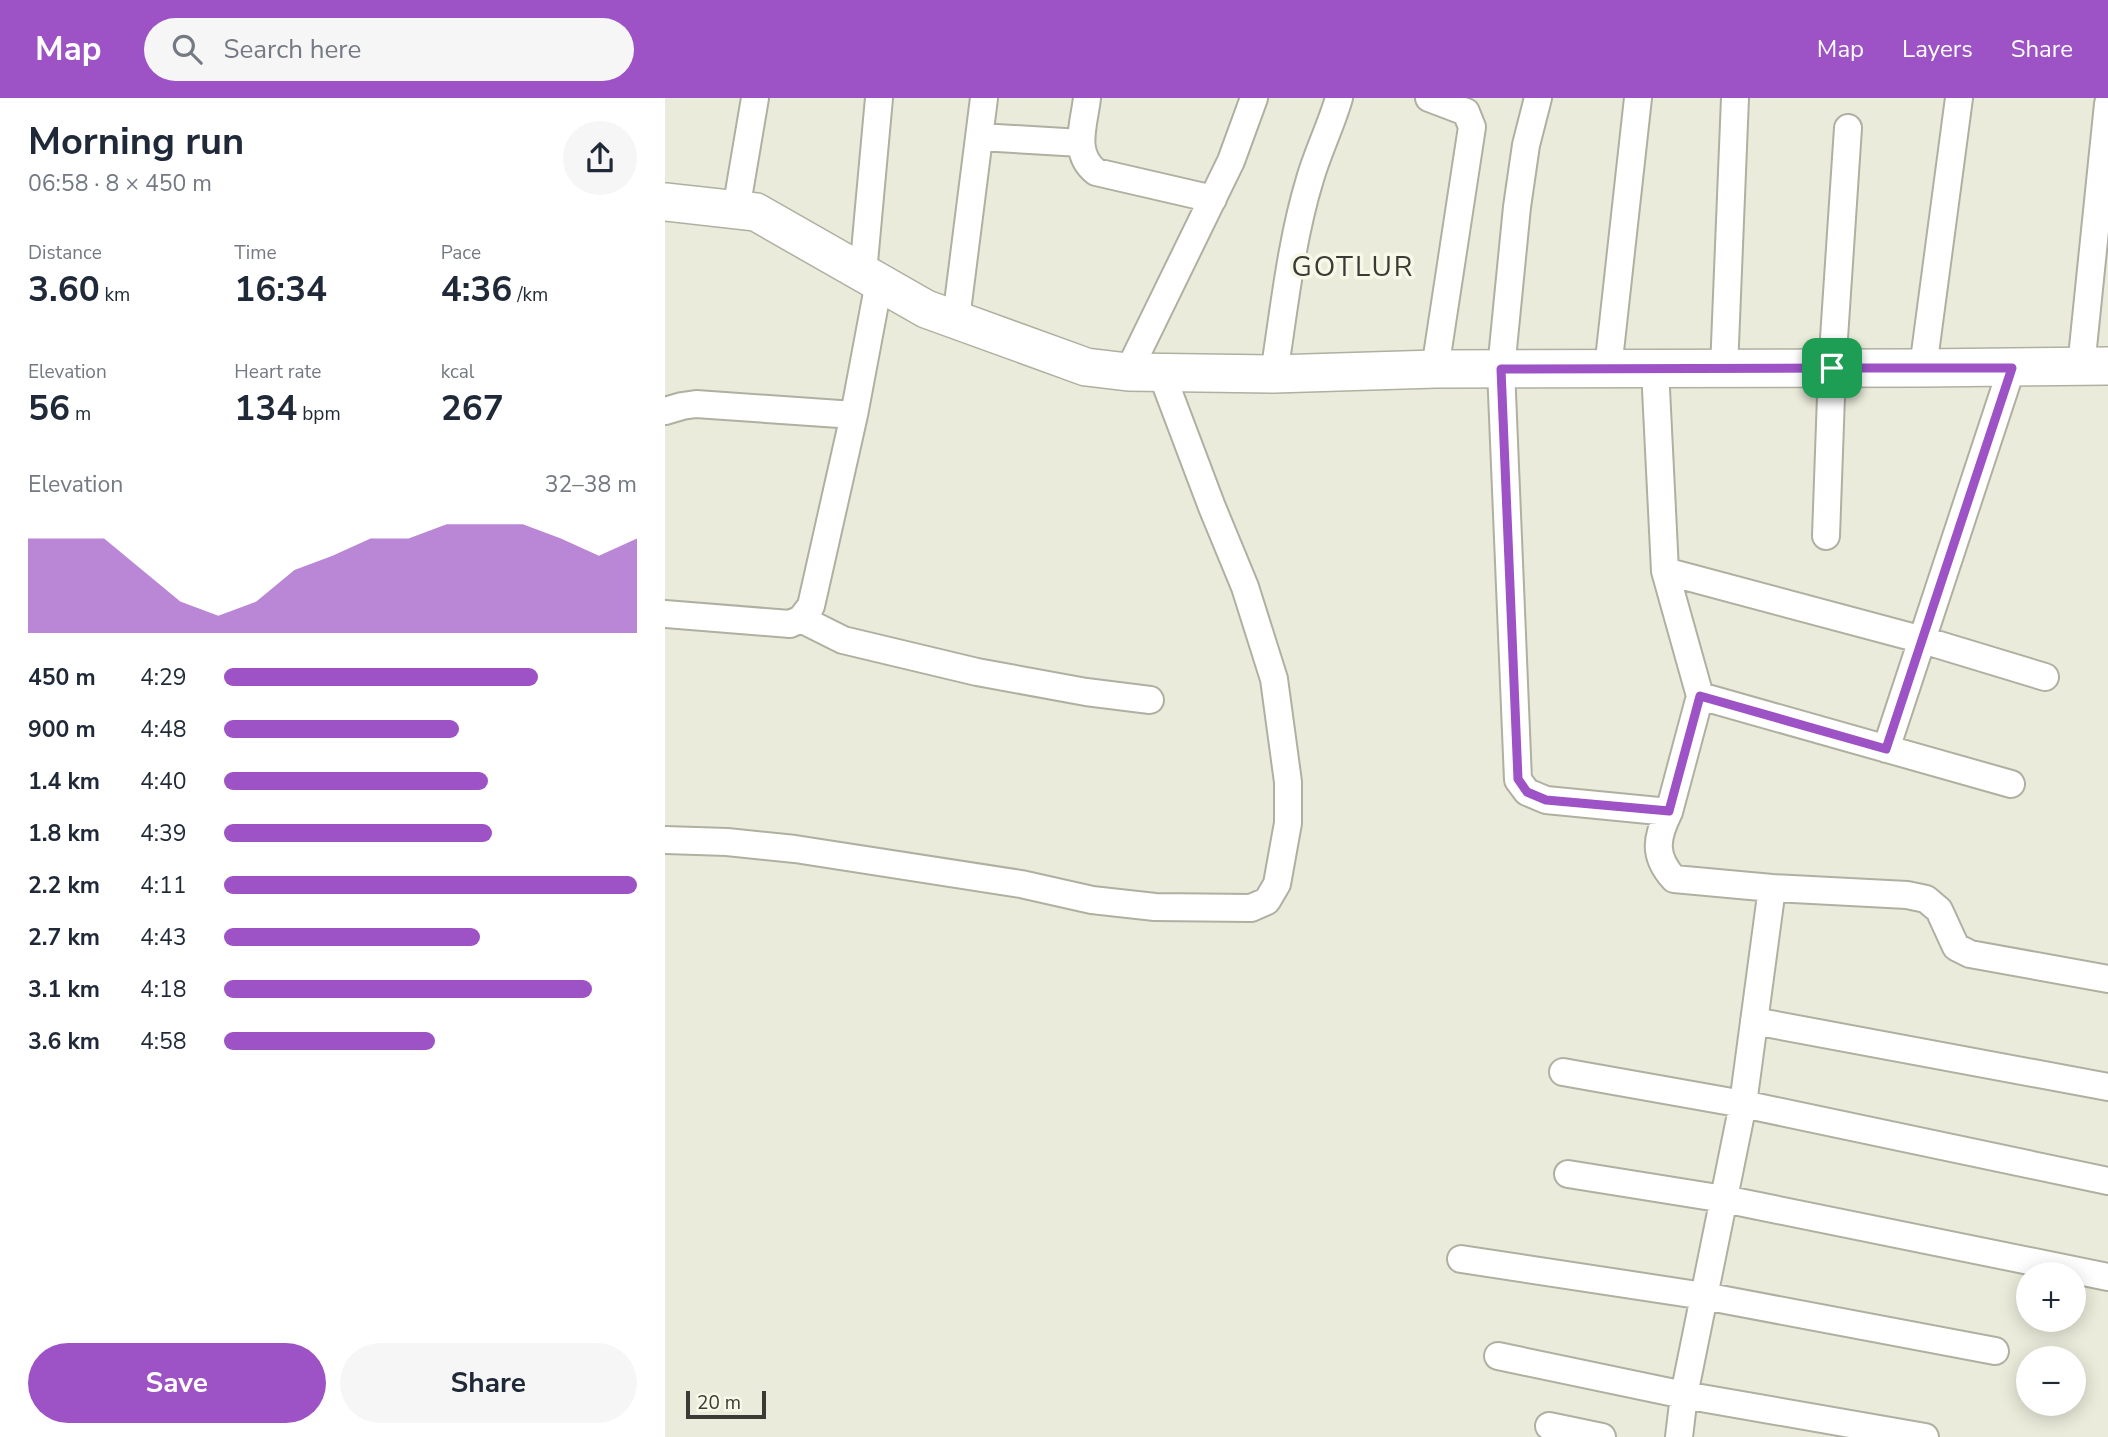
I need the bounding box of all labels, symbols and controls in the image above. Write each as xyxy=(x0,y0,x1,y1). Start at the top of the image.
search box xyxy=(144,18,634,81)
text: Map xyxy=(35,27,102,72)
icon: search xyxy=(168,30,206,68)
text: Search here xyxy=(224,32,361,67)
text: Map xyxy=(1817,33,1864,65)
text: Layers xyxy=(1902,33,1973,65)
text: Share xyxy=(2011,33,2073,65)
text: Morning run xyxy=(28,116,244,167)
button: share xyxy=(563,121,637,195)
text: 06:58 · 8 × 450 m xyxy=(28,168,212,199)
text: Distance xyxy=(28,240,102,266)
text: Time xyxy=(234,240,277,266)
text: Pace xyxy=(441,240,481,266)
district label: GOTLUR xyxy=(1291,248,1415,286)
text: 3.60 xyxy=(28,266,100,313)
text: 16:34 xyxy=(234,266,327,313)
text: 4:36 xyxy=(441,266,512,313)
text: km xyxy=(100,282,130,308)
text: /km xyxy=(512,282,548,308)
pin xyxy=(1802,338,1862,398)
icon: arrive xyxy=(1813,349,1851,387)
text: Elevation xyxy=(28,359,107,385)
text: Heart rate xyxy=(234,359,321,385)
text: kcal xyxy=(441,359,474,385)
text: 56 xyxy=(28,385,70,432)
text: 134 xyxy=(234,385,297,432)
text: 267 xyxy=(441,385,504,432)
text: m xyxy=(70,401,91,427)
text: bpm xyxy=(297,401,341,427)
text: Elevation xyxy=(28,469,123,500)
text: 32–38 m xyxy=(545,469,637,500)
text: 450 m xyxy=(28,662,96,693)
text: 4:29 xyxy=(140,662,187,693)
text: 900 m xyxy=(28,714,96,745)
text: 4:48 xyxy=(140,714,187,745)
text: 1.4 km xyxy=(28,766,100,797)
text: 4:40 xyxy=(140,766,187,797)
text: 1.8 km xyxy=(28,818,100,849)
text: 4:39 xyxy=(140,818,187,849)
text: 2.2 km xyxy=(28,870,100,901)
text: 4:11 xyxy=(140,870,187,901)
text: 2.7 km xyxy=(28,922,100,953)
text: 4:43 xyxy=(140,922,187,953)
text: 3.1 km xyxy=(28,974,100,1005)
text: 4:18 xyxy=(140,974,187,1005)
text: 3.6 km xyxy=(28,1026,100,1057)
text: 4:58 xyxy=(140,1026,187,1057)
map controls xyxy=(2016,1262,2086,1416)
button: + xyxy=(2016,1262,2086,1332)
button: Save xyxy=(28,1343,326,1423)
button: Share xyxy=(340,1343,637,1423)
button: − xyxy=(2016,1346,2086,1416)
scale bar xyxy=(686,1388,767,1420)
text: 20 m xyxy=(697,1390,741,1416)

